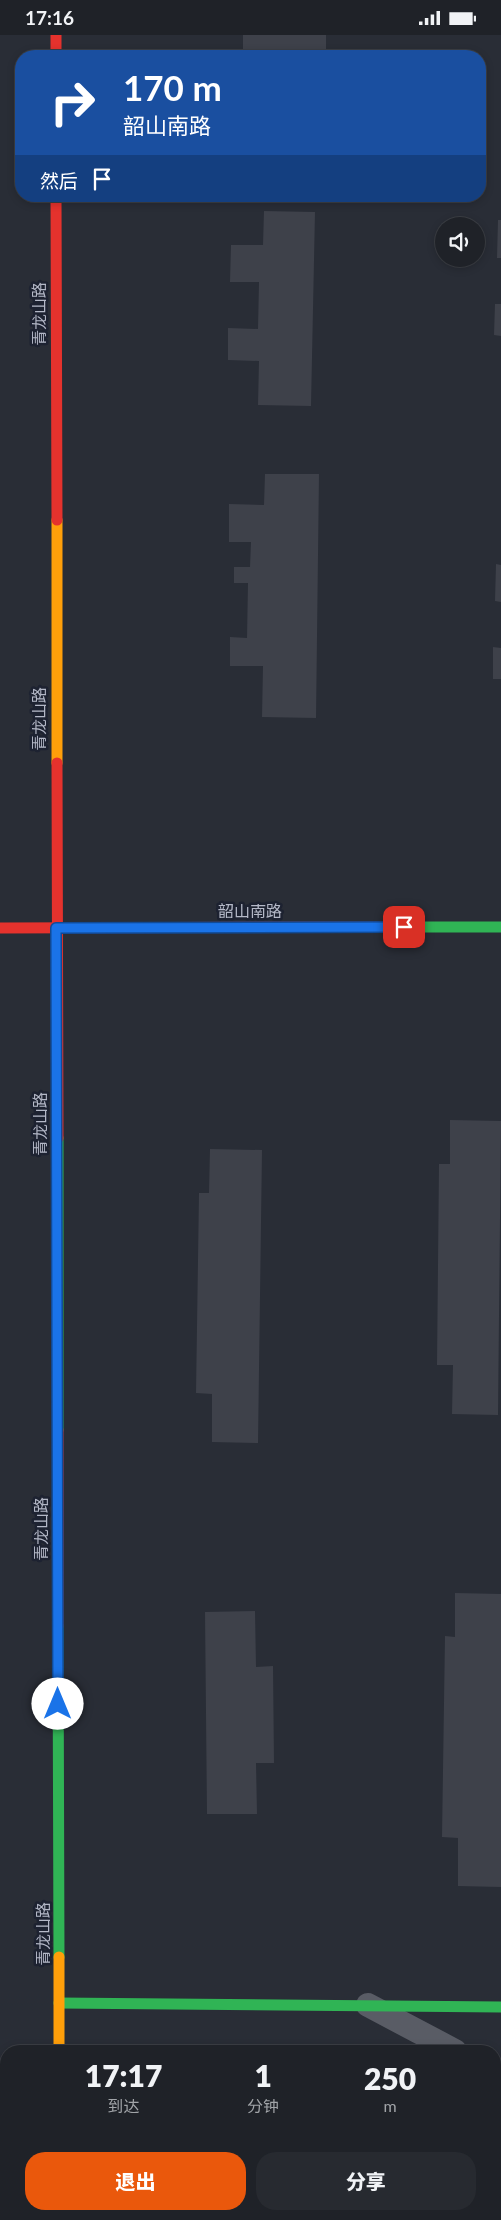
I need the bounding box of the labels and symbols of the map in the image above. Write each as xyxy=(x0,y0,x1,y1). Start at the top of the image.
street label: 青龙山路 xyxy=(29,282,48,346)
street label: 青龙山路 xyxy=(29,687,48,751)
street label: 韶山南路 xyxy=(218,901,282,920)
pin xyxy=(383,906,425,948)
street label: 青龙山路 xyxy=(30,1092,49,1156)
street label: 青龙山路 xyxy=(31,1497,50,1561)
position arrow xyxy=(31,1677,83,1729)
street label: 青龙山路 xyxy=(33,1902,52,1966)

